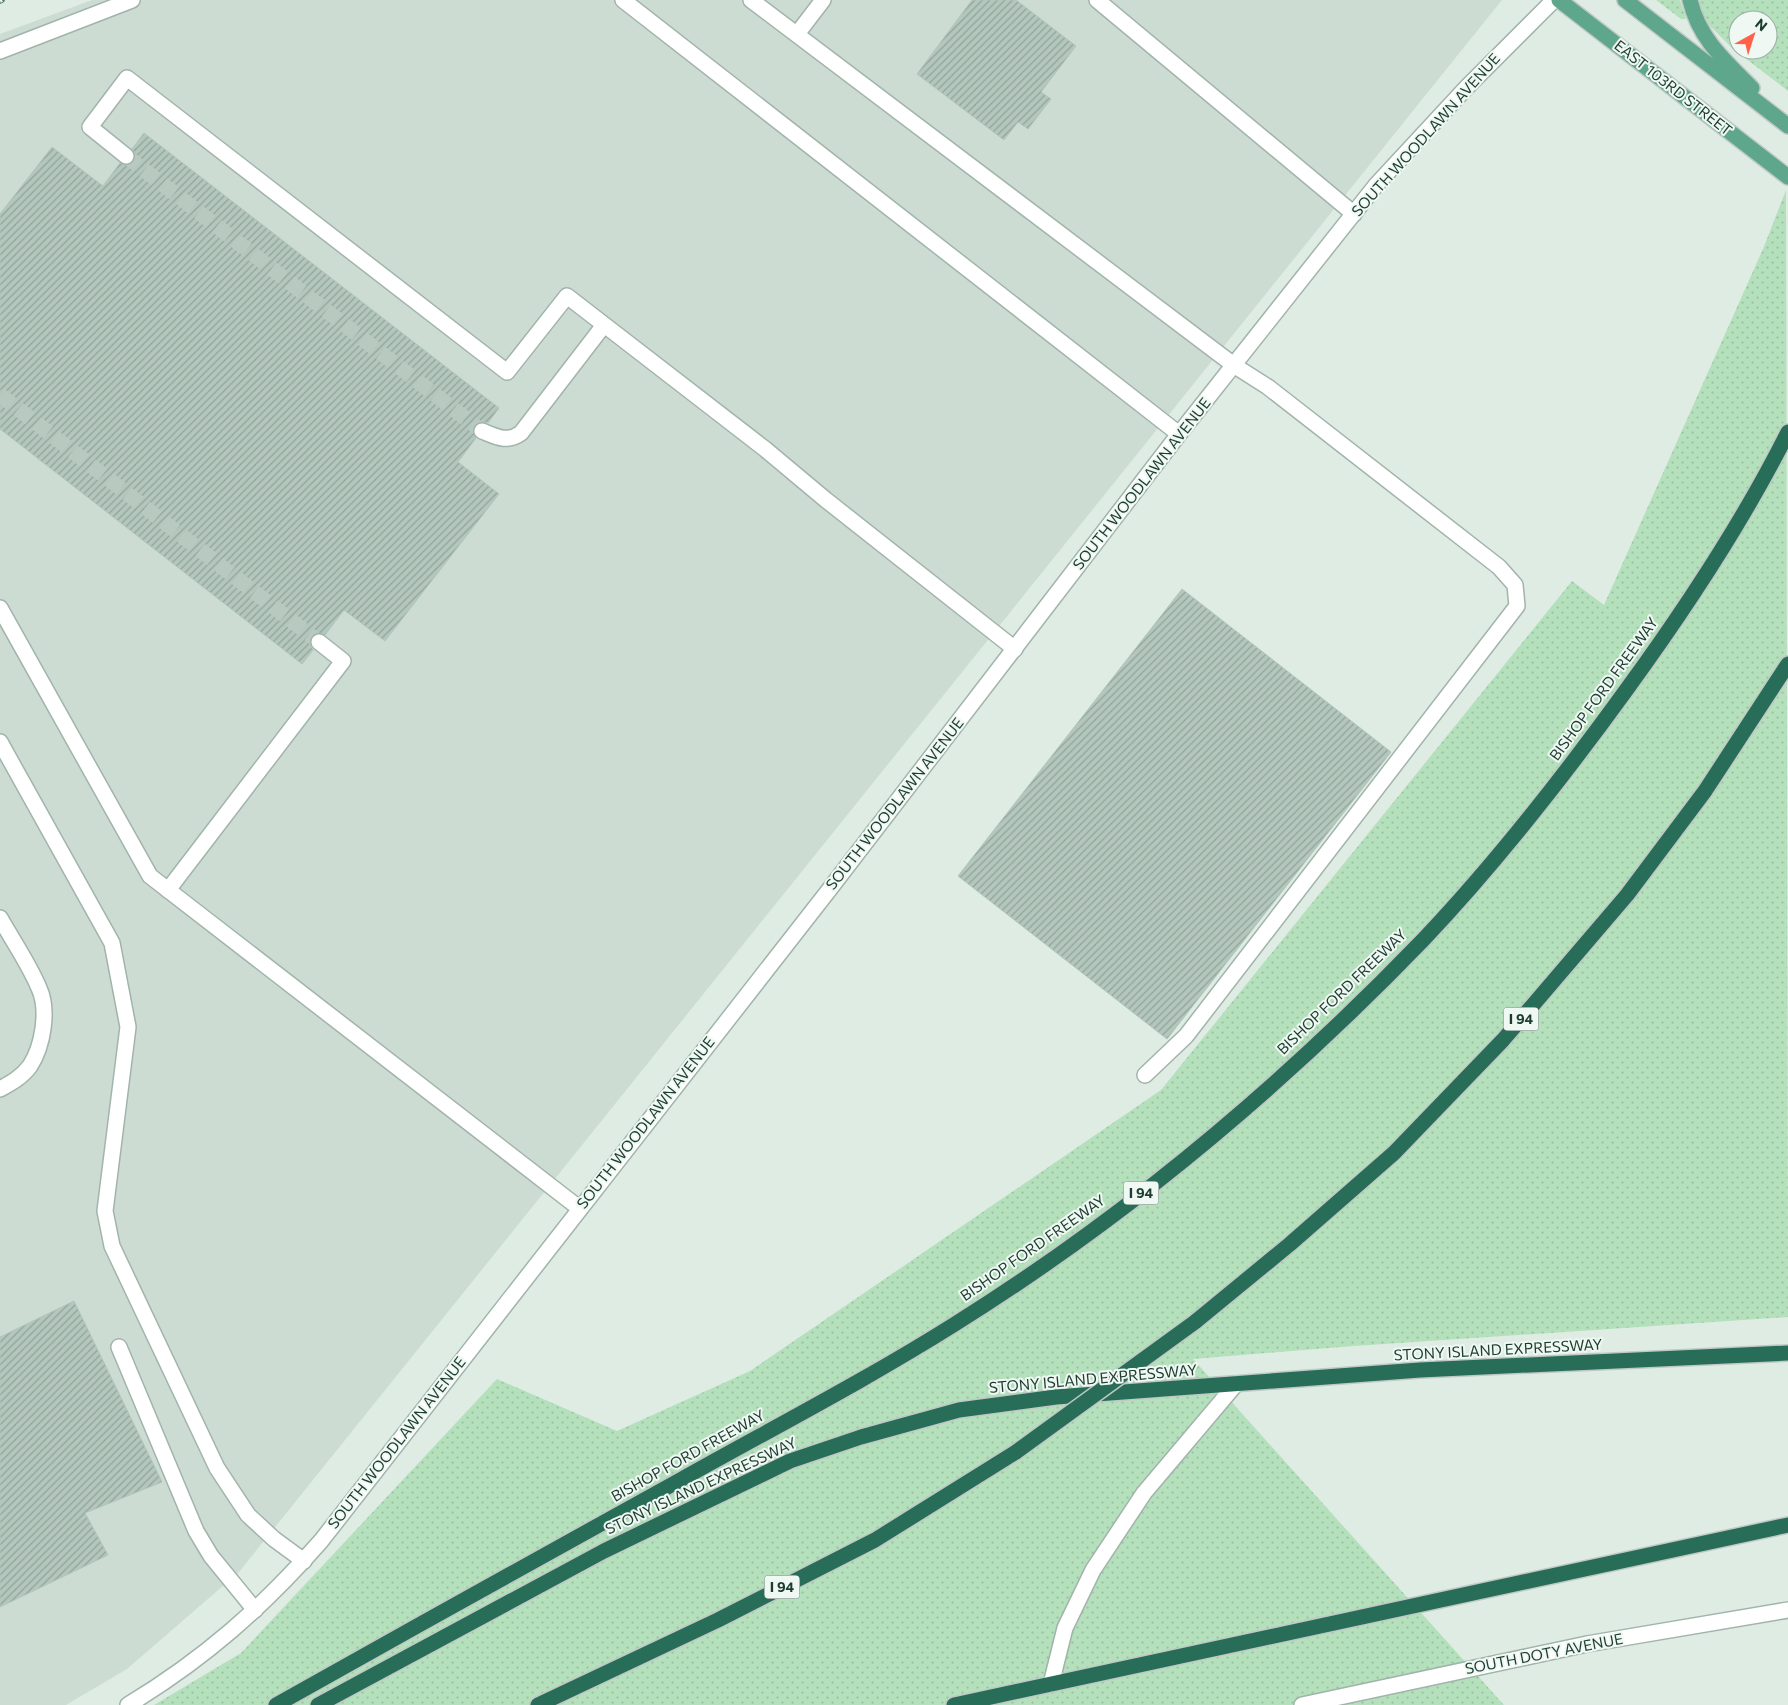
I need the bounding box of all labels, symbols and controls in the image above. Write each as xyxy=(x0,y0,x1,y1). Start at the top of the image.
north arrow xyxy=(1728,10,1778,60)
text: N xyxy=(1752,15,1771,34)
street label: EAST 103RD STREET xyxy=(1611,36,1736,139)
street label: SOUTH WOODLAWN AVENUE xyxy=(1347,49,1503,220)
street label: SOUTH WOODLAWN AVENUE xyxy=(1068,394,1214,573)
street label: BISHOP FORD FREEWAY xyxy=(1545,613,1661,764)
street label: SOUTH WOODLAWN AVENUE xyxy=(821,714,967,893)
street label: BISHOP FORD FREEWAY xyxy=(1273,925,1410,1058)
road number: I 94 xyxy=(1504,1008,1538,1030)
street label: SOUTH WOODLAWN AVENUE xyxy=(572,1033,718,1212)
road number: I 94 xyxy=(1124,1182,1158,1204)
street label: BISHOP FORD FREEWAY xyxy=(957,1190,1109,1304)
street label: STONY ISLAND EXPRESSWAY xyxy=(1393,1335,1603,1363)
street label: SOUTH WOODLAWN AVENUE xyxy=(323,1353,469,1532)
street label: STONY ISLAND EXPRESSWAY xyxy=(988,1360,1198,1396)
street label: BISHOP FORD FREEWAY xyxy=(608,1405,768,1505)
street label: STONY ISLAND EXPRESSWAY xyxy=(602,1433,799,1537)
road number: I 94 xyxy=(764,1575,800,1598)
street label: SOUTH DOTY AVENUE xyxy=(1463,1629,1624,1677)

